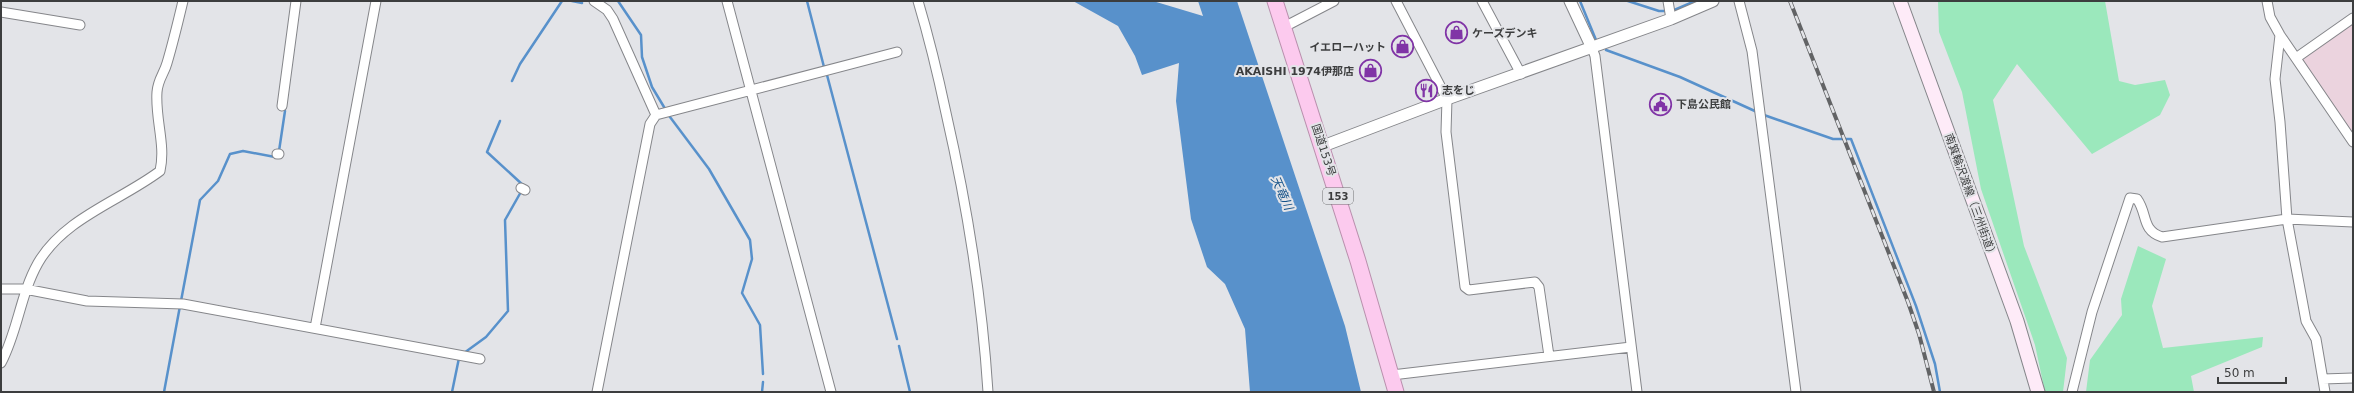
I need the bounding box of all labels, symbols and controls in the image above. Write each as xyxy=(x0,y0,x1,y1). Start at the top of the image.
shop icon: ケーズデンキ xyxy=(1443,20,1469,46)
place label: ケーズデンキ xyxy=(1472,27,1537,40)
shop icon: イエローハット xyxy=(1389,34,1415,60)
place label: イエローハット xyxy=(1309,41,1386,54)
shop icon: AKAISHI 1974伊那店 xyxy=(1357,58,1383,84)
place label: AKAISHI 1974伊那店 xyxy=(1236,65,1354,78)
restaurant icon: 志をじ xyxy=(1413,77,1439,103)
place label: 志をじ xyxy=(1442,84,1475,97)
public building icon: 下島公民館 xyxy=(1648,91,1674,117)
place label: 下島公民館 xyxy=(1676,98,1731,111)
street label: 国道153号 xyxy=(1309,122,1338,178)
street label: 南箕輪沢渡線（三州街道） xyxy=(1942,132,1999,260)
water label: 天竜川 xyxy=(1268,174,1297,214)
road number: 153 xyxy=(1323,188,1353,204)
scale bar xyxy=(2218,359,2286,385)
text: 50 m xyxy=(2224,366,2255,380)

